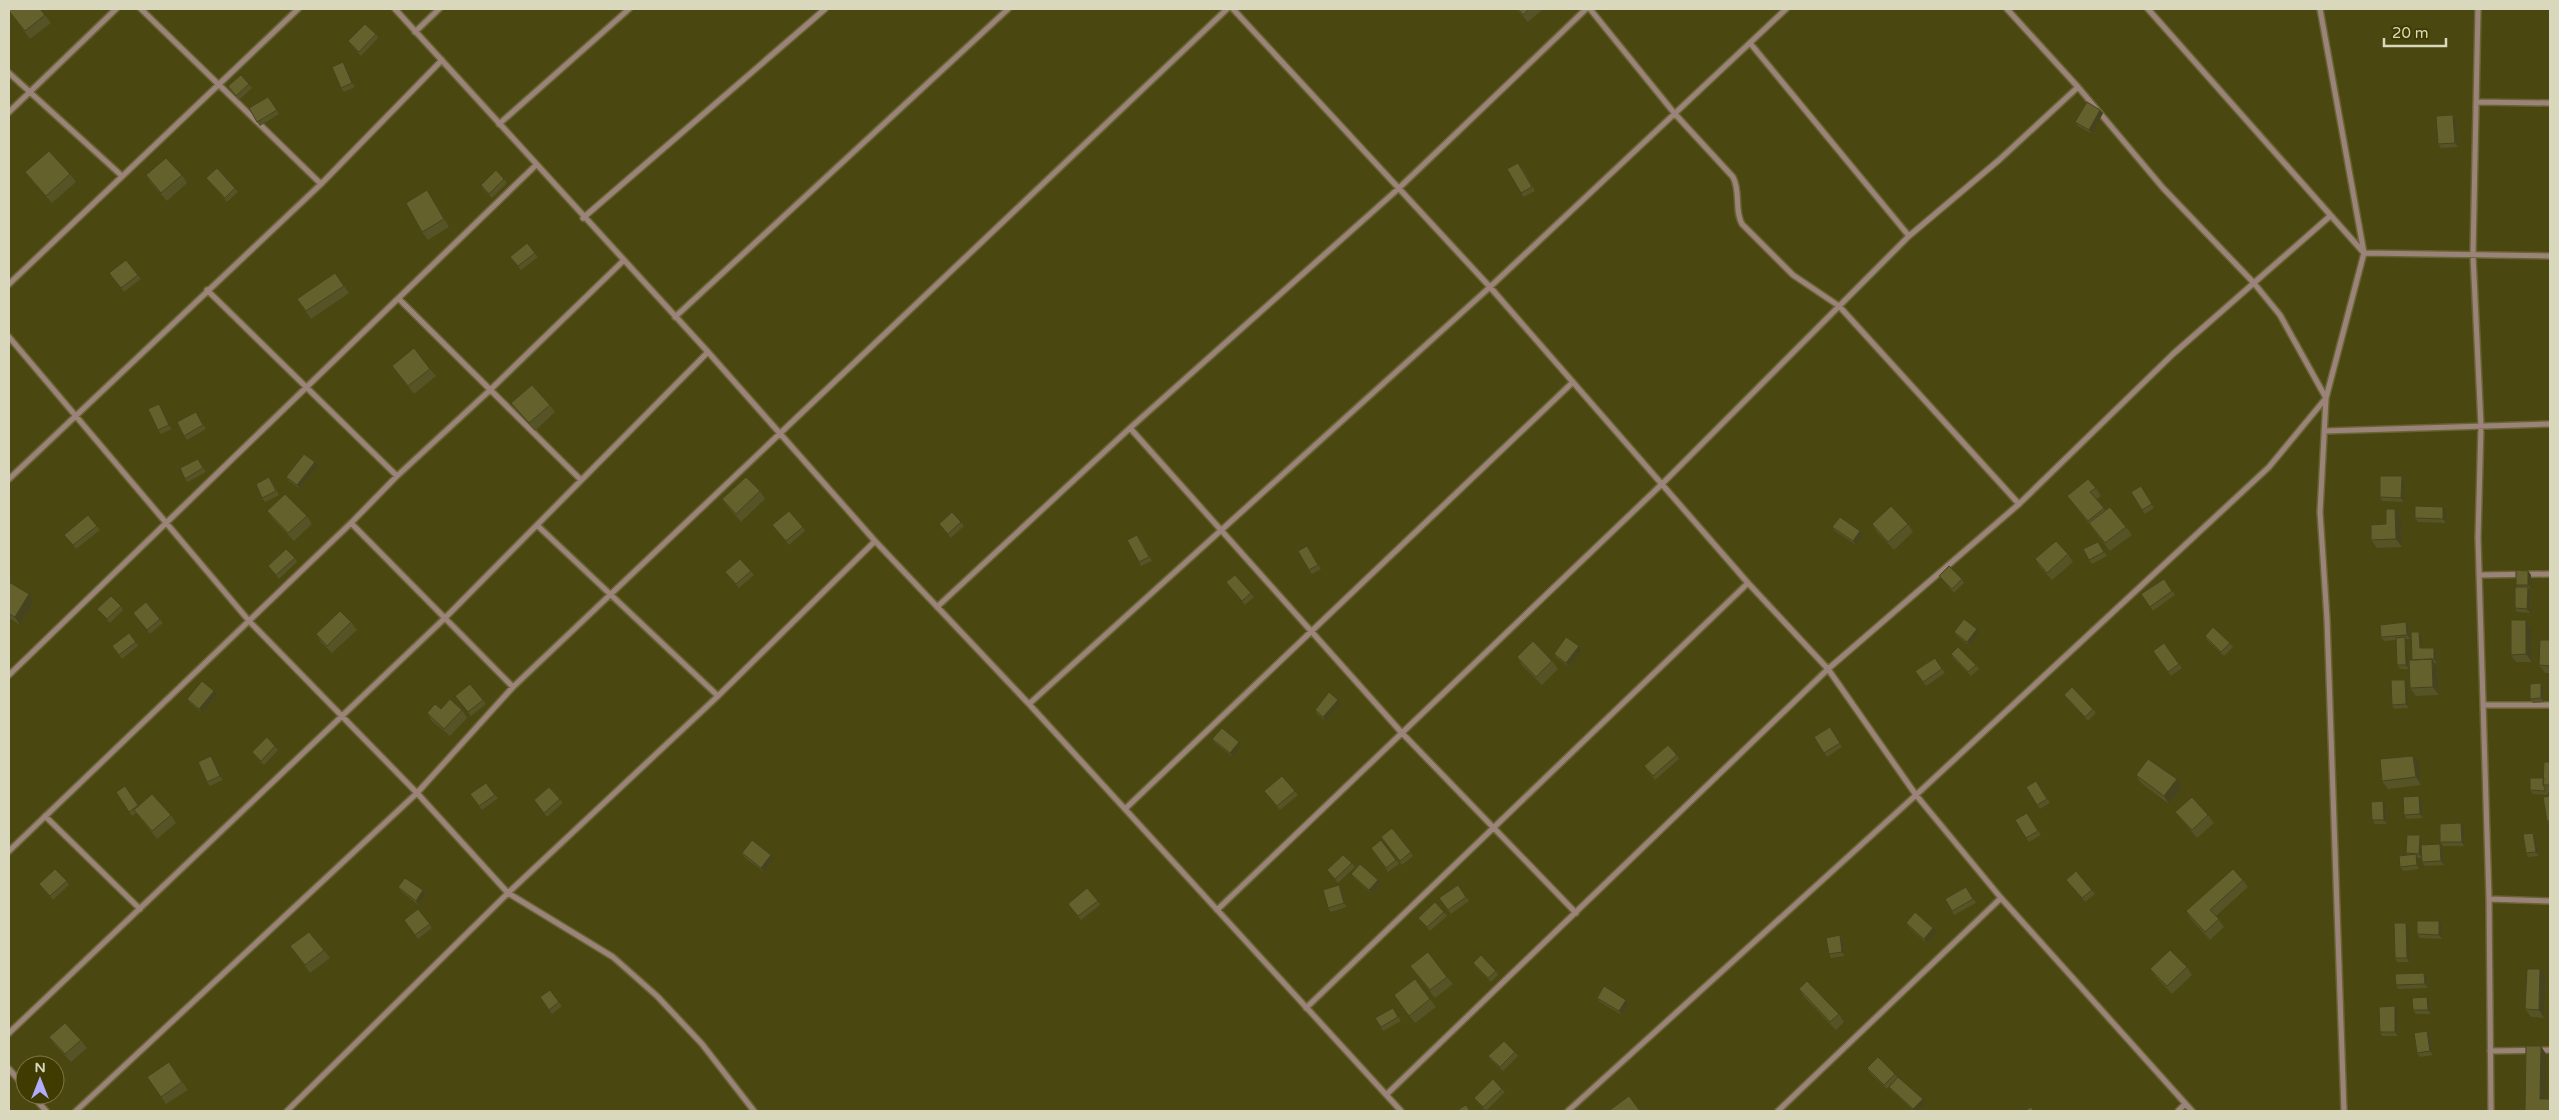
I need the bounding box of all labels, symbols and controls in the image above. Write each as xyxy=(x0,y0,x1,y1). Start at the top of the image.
scale bar xyxy=(2384,15,2446,47)
text: 20 m xyxy=(2392,24,2429,42)
north arrow xyxy=(15,1055,65,1105)
text: N xyxy=(34,1059,46,1076)

